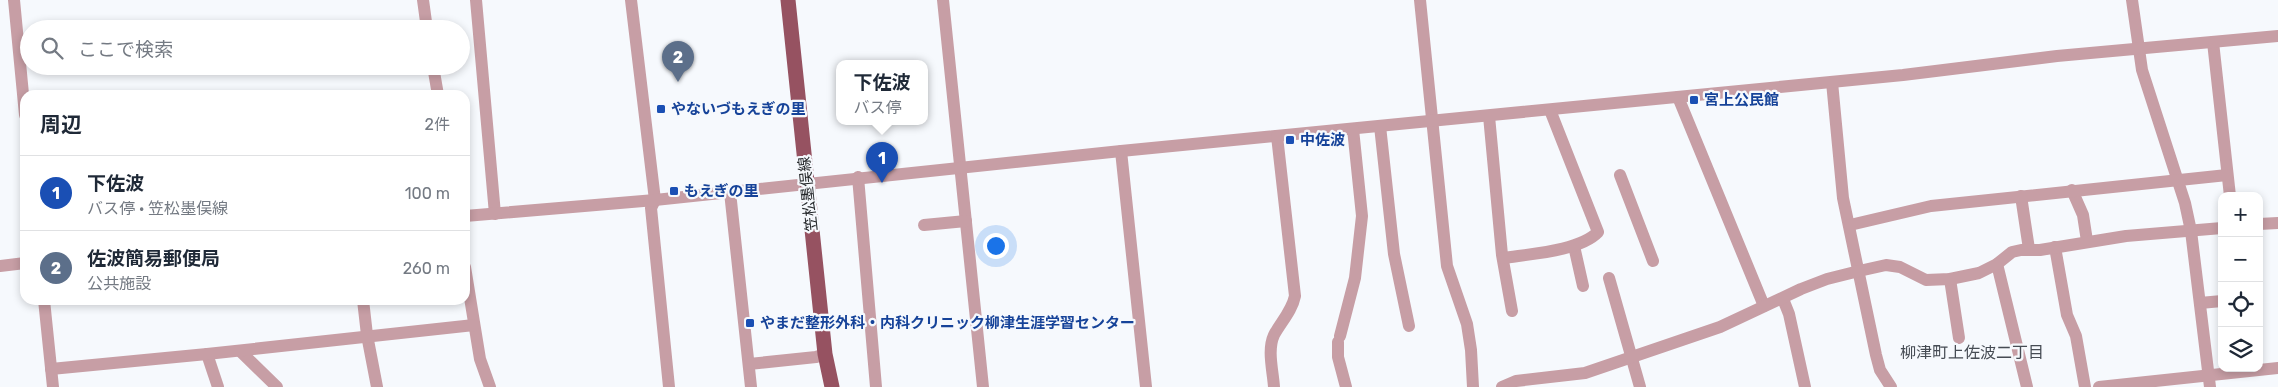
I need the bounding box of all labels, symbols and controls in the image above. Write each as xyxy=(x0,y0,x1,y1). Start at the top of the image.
search box xyxy=(20,20,470,75)
icon: search xyxy=(38,34,66,62)
text: ここで検索 xyxy=(78,38,173,61)
pin: 2 xyxy=(662,41,694,82)
popup xyxy=(836,60,928,125)
text: 下佐波 xyxy=(853,71,911,94)
place label: 宮上公民館 xyxy=(1704,91,1779,109)
marker: 宮上公民館 xyxy=(1688,94,1700,106)
text: バス停 xyxy=(853,98,902,117)
place label: やないづもえぎの里 xyxy=(671,100,806,118)
marker: やないづもえぎの里 xyxy=(655,103,667,115)
text: 周辺 xyxy=(40,112,82,137)
text: 2件 xyxy=(425,115,450,134)
place label: 中佐波 xyxy=(1300,131,1345,149)
marker: 中佐波 xyxy=(1284,134,1296,146)
pin: 1 xyxy=(866,142,898,183)
street label: 笠松墨俣線 xyxy=(795,156,821,232)
text: 下佐波 xyxy=(87,172,144,195)
place label: もえぎの里 xyxy=(684,182,759,200)
text: 1 xyxy=(52,184,60,203)
text: 100 m xyxy=(405,184,450,203)
marker: もえぎの里 xyxy=(668,185,680,197)
map controls xyxy=(2218,192,2263,372)
button: + xyxy=(2218,192,2263,237)
text: バス停 · 笠松墨俣線 xyxy=(87,199,228,218)
your location xyxy=(983,233,1009,259)
button: − xyxy=(2218,237,2263,282)
text: 佐波簡易郵便局 xyxy=(87,247,220,270)
text: 2 xyxy=(51,259,61,278)
text: 260 m xyxy=(403,259,450,278)
text: 公共施設 xyxy=(87,274,151,293)
button: locate xyxy=(2218,282,2263,327)
place label: やまだ整形外科・内科クリニック柳津生涯学習センター xyxy=(760,314,1135,332)
marker: やまだ整形外科・内科クリニック柳津生涯学習センター xyxy=(744,317,756,329)
button: layers xyxy=(2218,327,2263,372)
district label: 柳津町上佐波二丁目 xyxy=(1900,343,2044,362)

